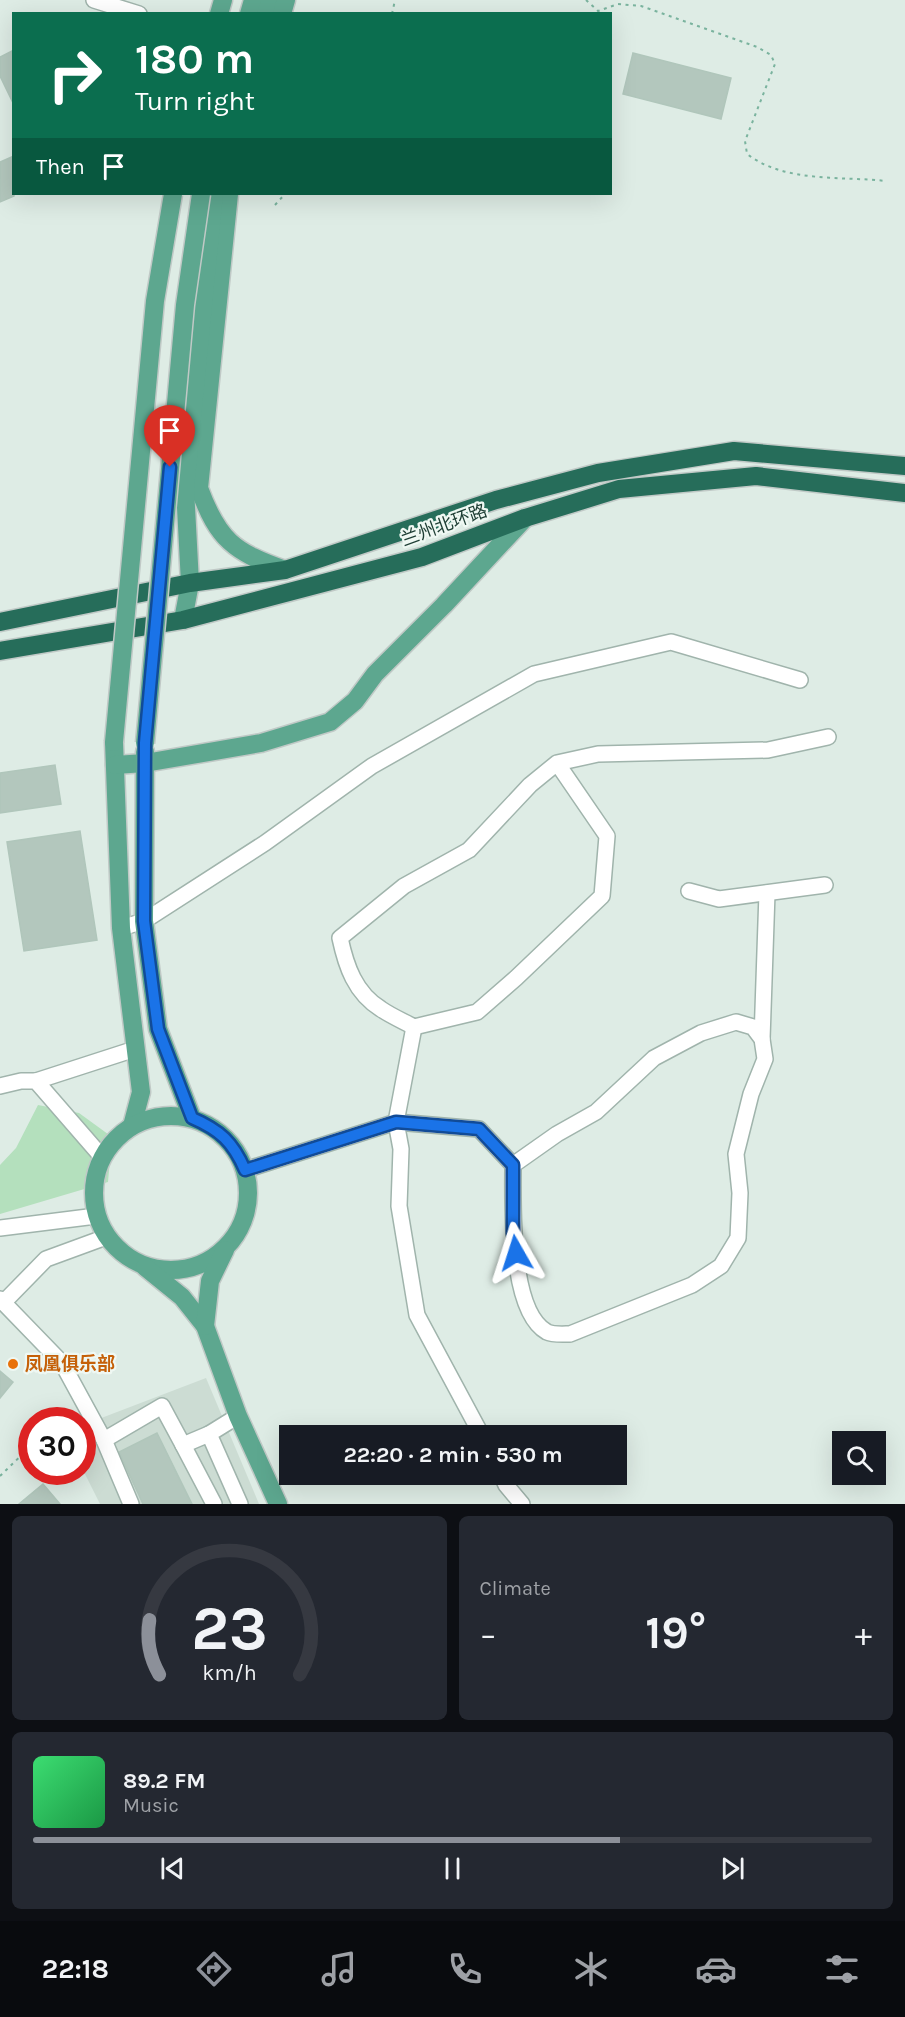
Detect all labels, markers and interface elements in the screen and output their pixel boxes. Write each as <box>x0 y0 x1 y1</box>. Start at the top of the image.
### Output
text: 180 m <box>135 34 254 84</box>
icon: right <box>36 36 114 114</box>
text: Turn right <box>135 85 255 117</box>
icon: arrive <box>97 150 130 183</box>
text: Then <box>36 154 85 180</box>
pin <box>144 405 195 467</box>
icon: arrive <box>153 414 186 447</box>
street label: 兰州北环路 <box>398 499 490 551</box>
position arrow <box>484 1221 548 1285</box>
place label: 凤凰俱乐部 <box>25 1353 115 1375</box>
marker: 凤凰俱乐部 <box>6 1357 20 1371</box>
speed limit sign: 30 <box>18 1407 96 1485</box>
map controls <box>832 1431 886 1485</box>
button: search <box>832 1431 886 1485</box>
text: 22:20 · 2 min · 530 m <box>343 1442 563 1468</box>
text: Climate <box>480 1577 551 1600</box>
text: 23 <box>191 1592 268 1665</box>
text: 19° <box>645 1607 706 1659</box>
text: − <box>480 1615 497 1653</box>
text: + <box>855 1615 872 1653</box>
text: km/h <box>202 1660 256 1685</box>
text: 89.2 FM <box>123 1768 206 1794</box>
text: Music <box>123 1794 179 1817</box>
icon: previous <box>156 1852 189 1885</box>
icon: pause <box>436 1852 469 1885</box>
icon: next <box>716 1852 749 1885</box>
icon: directions <box>193 1948 235 1990</box>
icon: music <box>318 1948 360 1990</box>
icon: phone <box>444 1948 486 1990</box>
icon: climate <box>570 1948 612 1990</box>
icon: car <box>695 1948 737 1990</box>
icon: filters <box>821 1948 863 1990</box>
text: 22:18 <box>42 1953 109 1985</box>

